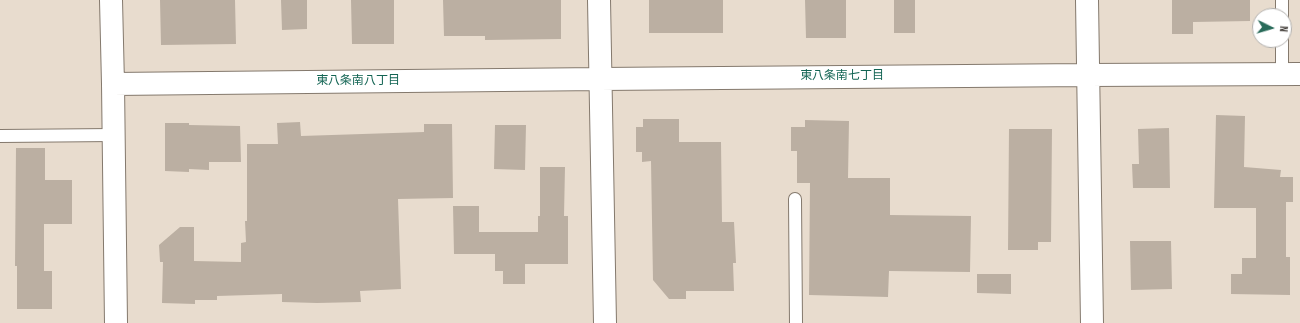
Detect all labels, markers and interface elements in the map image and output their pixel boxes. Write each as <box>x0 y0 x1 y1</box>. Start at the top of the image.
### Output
north arrow <box>1252 8 1292 48</box>
text: N <box>1277 26 1290 32</box>
district label: 東八条南七丁目 <box>800 69 884 83</box>
district label: 東八条南八丁目 <box>316 74 400 88</box>

